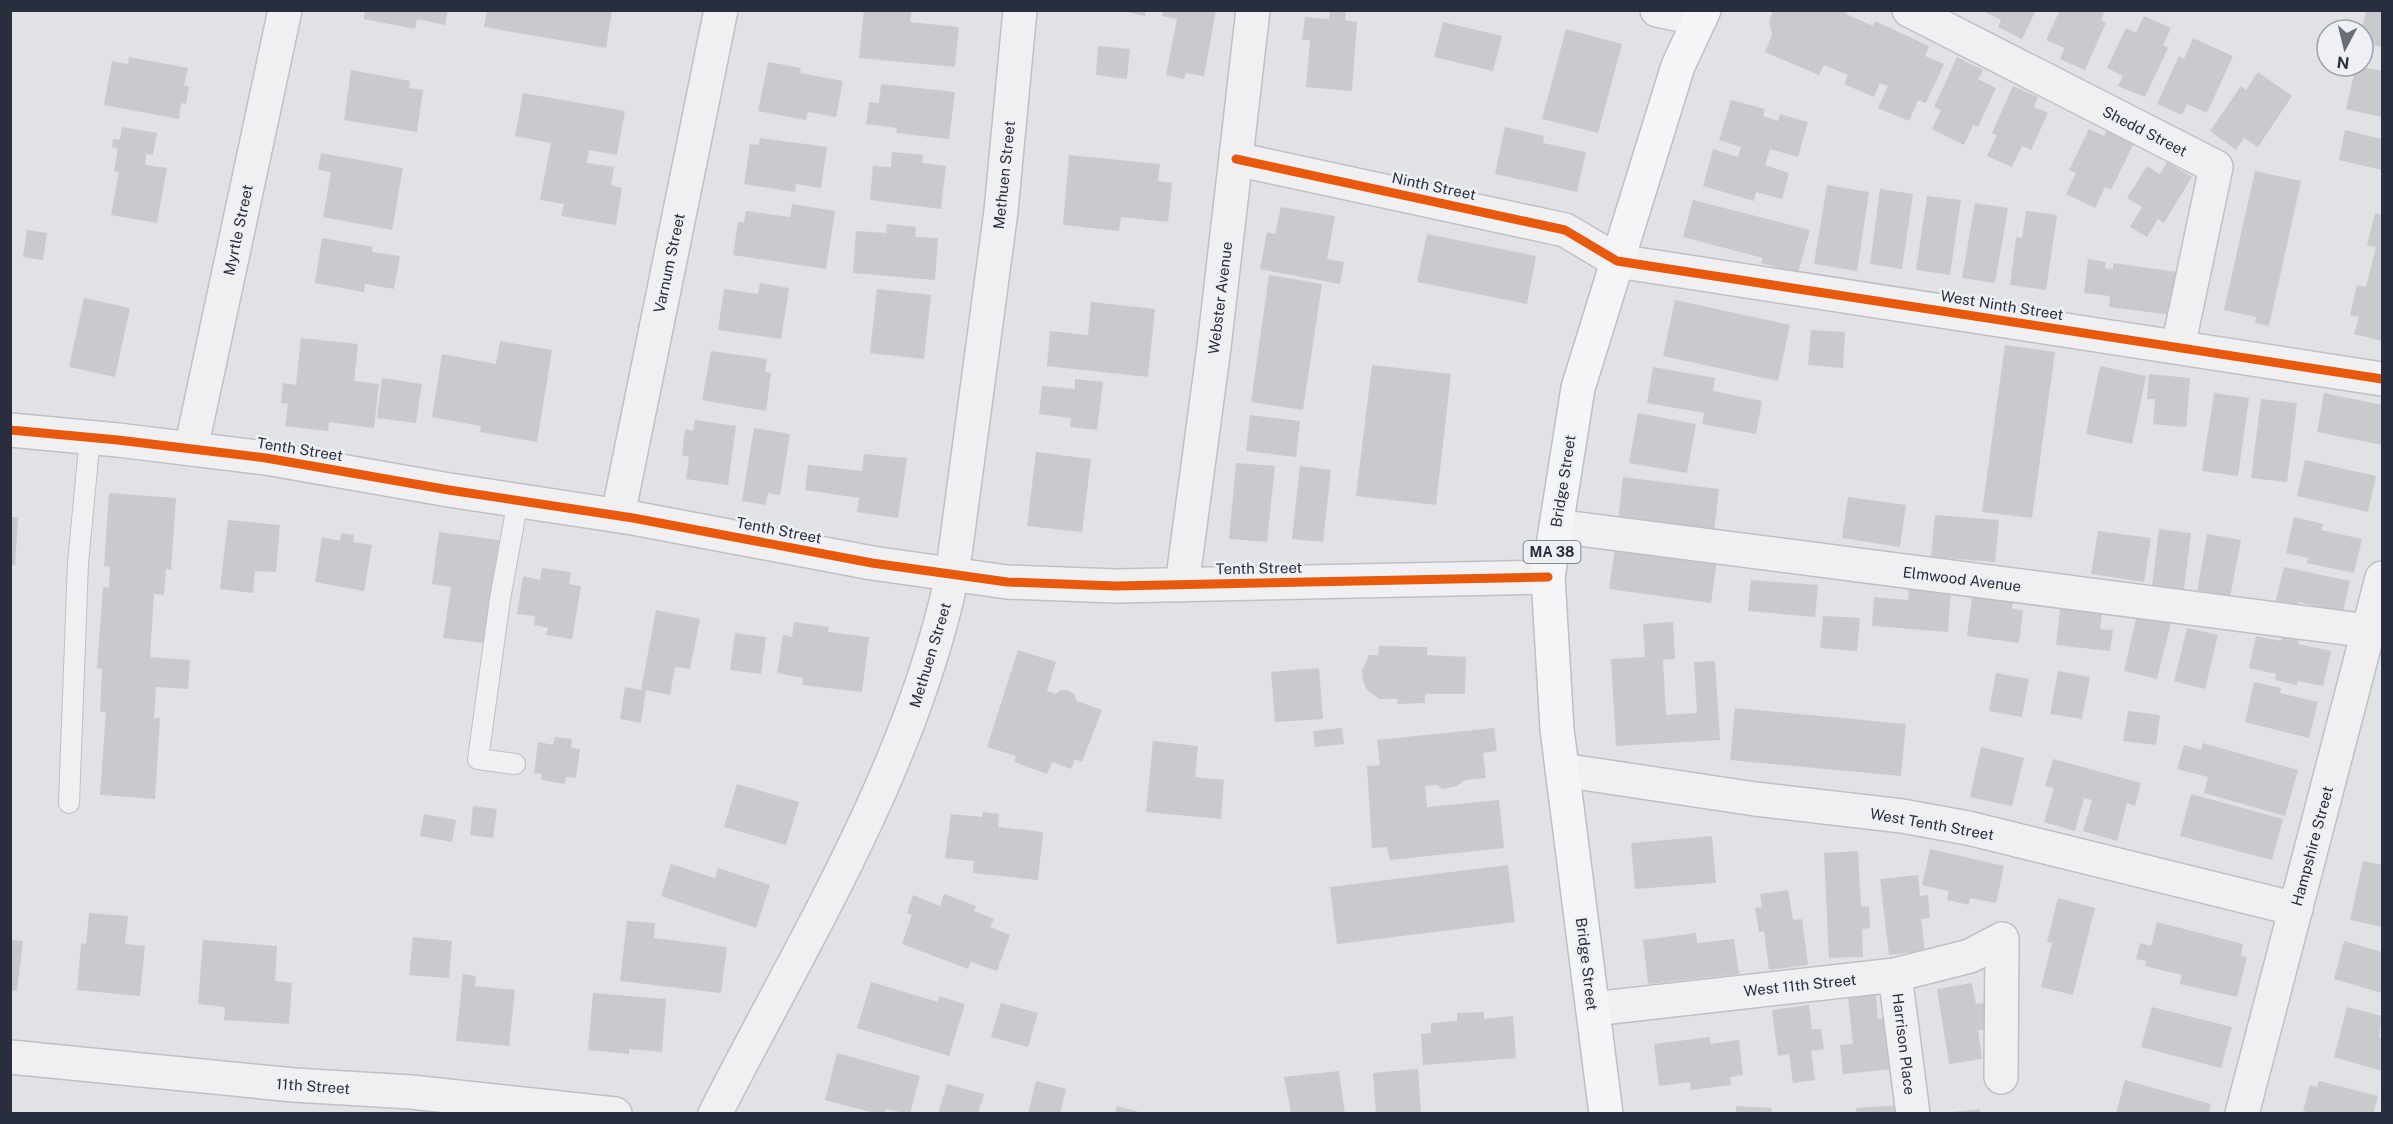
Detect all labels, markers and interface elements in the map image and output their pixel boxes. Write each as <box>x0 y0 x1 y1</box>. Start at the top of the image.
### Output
north arrow <box>2315 18 2375 78</box>
text: N <box>2336 52 2351 73</box>
street label: Shedd Street <box>2100 102 2190 160</box>
street label: Methuen Street <box>990 120 1018 230</box>
street label: Ninth Street <box>1390 169 1478 203</box>
street label: Myrtle Street <box>220 183 256 277</box>
street label: Varnum Street <box>650 211 688 314</box>
street label: Webster Avenue <box>1205 241 1235 355</box>
street label: West Ninth Street <box>1939 287 2065 323</box>
street label: Bridge Street <box>1547 433 1579 529</box>
street label: Tenth Street <box>256 434 344 464</box>
street label: Tenth Street <box>735 513 823 547</box>
road number: MA 38 <box>1524 541 1580 563</box>
street label: Tenth Street <box>1216 559 1303 577</box>
street label: Elmwood Avenue <box>1902 563 2022 595</box>
street label: Methuen Street <box>906 600 954 710</box>
street label: Hampshire Street <box>2288 784 2336 908</box>
street label: West Tenth Street <box>1869 805 1995 843</box>
street label: Bridge Street <box>1573 917 1601 1012</box>
street label: West 11th Street <box>1743 971 1857 999</box>
street label: Harrison Place <box>1889 992 1919 1096</box>
street label: 11th Street <box>275 1075 351 1097</box>

